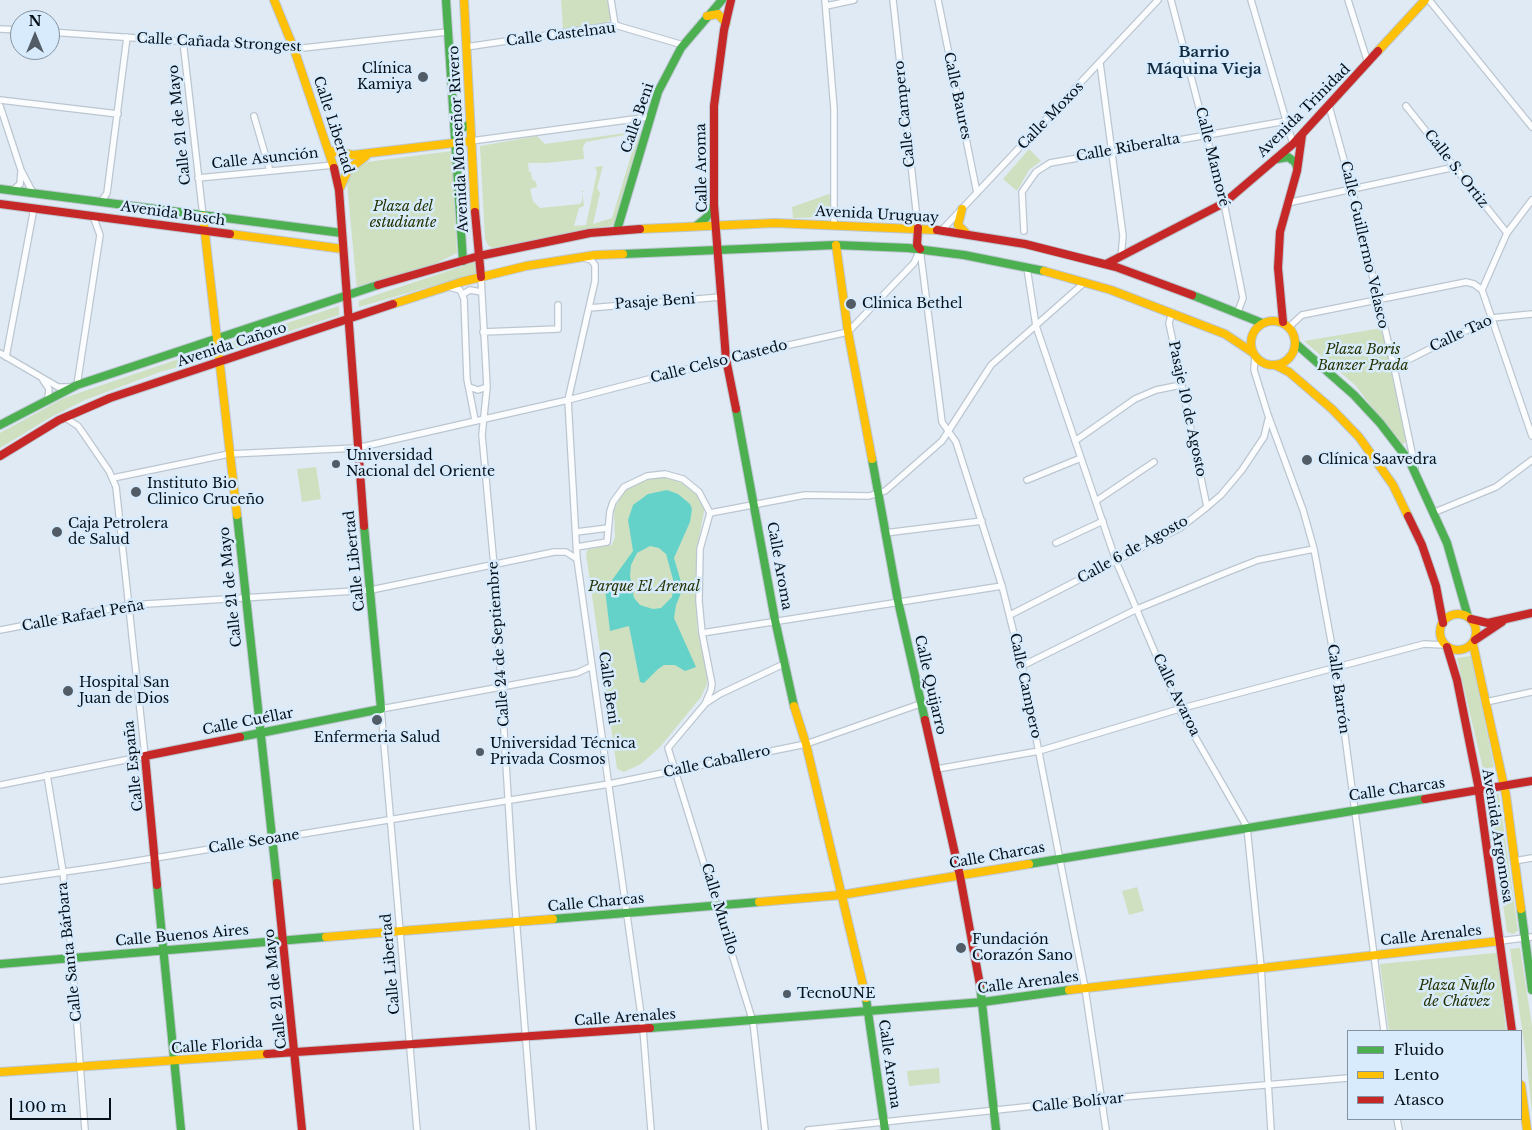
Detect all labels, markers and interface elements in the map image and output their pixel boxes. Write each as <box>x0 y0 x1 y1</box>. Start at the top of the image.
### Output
north arrow <box>10 10 60 60</box>
text: N <box>28 12 42 30</box>
street label: Calle Castelnau <box>505 20 617 50</box>
street label: Calle Cañada Strongest <box>136 30 302 56</box>
district label: Barrio Máquina Vieja <box>1146 44 1262 79</box>
street label: Avenida Monseñor Rivero <box>446 45 472 233</box>
street label: Calle Baures <box>940 51 974 141</box>
street label: Calle Campero <box>891 60 919 168</box>
place label: Clínica Kamiya <box>357 61 412 94</box>
street label: Avenida Trinidad <box>1254 61 1354 161</box>
street label: Calle 21 de Mayo <box>165 64 195 186</box>
marker: Clínica Kamiya <box>416 70 430 84</box>
street label: Calle Libertad <box>309 74 357 176</box>
street label: Calle Moxos <box>1015 79 1087 153</box>
street label: Calle Beni <box>618 81 658 155</box>
street label: Calle Mamoré <box>1192 106 1232 208</box>
street label: Calle Aroma <box>693 123 711 213</box>
street label: Calle S. Ortiz <box>1420 127 1492 211</box>
street label: Calle Riberalta <box>1075 131 1181 165</box>
street label: Calle Asunción <box>211 145 319 173</box>
street label: Calle Guillermo Velasco <box>1337 160 1391 330</box>
street label: Avenida Busch <box>120 198 226 230</box>
park label: Plaza del estudiante <box>370 199 436 232</box>
street label: Avenida Uruguay <box>815 203 939 227</box>
street label: Pasaje Beni <box>614 291 696 313</box>
place label: Clinica Bethel <box>862 296 963 312</box>
marker: Clinica Bethel <box>844 297 858 311</box>
street label: Calle Tao <box>1427 312 1495 356</box>
street label: Avenida Cañoto <box>175 319 289 371</box>
street label: Calle Celso Castedo <box>649 337 789 387</box>
street label: Pasaje 10 de Agosto <box>1164 340 1210 478</box>
park label: Plaza Boris Banzer Prada <box>1318 342 1408 374</box>
place label: Universidad Nacional del Oriente <box>346 448 495 481</box>
place label: Clínica Saavedra <box>1318 452 1437 468</box>
marker: Clínica Saavedra <box>1300 453 1314 467</box>
marker: Universidad Nacional del Oriente <box>330 458 342 470</box>
place label: Instituto Bio Clinico Cruceño <box>147 476 264 508</box>
marker: Instituto Bio Clinico Cruceño <box>129 485 143 499</box>
street label: Calle Libertad <box>341 510 369 612</box>
street label: Calle 6 de Agosto <box>1075 513 1191 587</box>
place label: Caja Petrolera de Salud <box>68 516 168 548</box>
street label: Calle Aroma <box>763 521 795 611</box>
marker: Caja Petrolera de Salud <box>50 525 64 539</box>
street label: Calle 21 de Mayo <box>216 526 246 648</box>
street label: Calle 24 de Septiembre <box>485 561 513 727</box>
park label: Parque El Arenal <box>588 579 700 595</box>
street label: Calle Rafael Peña <box>21 597 145 635</box>
street label: Calle Campero <box>1006 632 1044 740</box>
street label: Calle Quijarro <box>910 633 950 737</box>
street label: Calle Barrón <box>1323 643 1353 735</box>
street label: Calle Beni <box>595 651 621 725</box>
street label: Calle Avaroa <box>1149 651 1203 739</box>
place label: Hospital San Juan de Dios <box>79 675 169 708</box>
marker: Hospital San Juan de Dios <box>61 684 75 698</box>
street label: Calle Cuéllar <box>201 705 295 739</box>
marker: Enfermeria Salud <box>370 713 384 727</box>
street label: Calle España <box>121 720 147 812</box>
place label: Enfermeria Salud <box>314 730 440 746</box>
place label: Universidad Técnica Privada Cosmos <box>490 736 636 769</box>
street label: Calle Caballero <box>662 742 772 782</box>
marker: Universidad Técnica Privada Cosmos <box>474 746 486 758</box>
street label: Avenida Argomosa <box>1478 768 1516 904</box>
street label: Calle Charcas <box>1348 775 1446 805</box>
street label: Calle Seoane <box>207 827 301 857</box>
street label: Calle Charcas <box>948 839 1046 873</box>
street label: Calle Murillo <box>697 862 741 956</box>
street label: Calle Santa Bárbara <box>54 881 86 1023</box>
street label: Calle Charcas <box>547 890 645 916</box>
street label: Calle Libertad <box>378 913 404 1015</box>
street label: Calle Buenos Aires <box>115 922 249 950</box>
street label: Calle Arenales <box>1379 922 1483 950</box>
street label: Calle 21 de Mayo <box>261 928 291 1050</box>
place label: Fundación Corazón Sano <box>972 932 1073 964</box>
marker: Fundación Corazón Sano <box>954 941 968 955</box>
street label: Calle Arenales <box>976 968 1080 998</box>
park label: Plaza Ñuflo de Chávez <box>1419 978 1495 1010</box>
place label: TecnoUNE <box>797 986 875 1002</box>
marker: TecnoUNE <box>781 988 793 1000</box>
street label: Calle Arenales <box>574 1006 676 1030</box>
street label: Calle Aroma <box>874 1019 904 1109</box>
legend <box>1347 1030 1522 1120</box>
street label: Calle Florida <box>171 1034 263 1058</box>
text: Fluido <box>1394 1040 1444 1059</box>
text: Lento <box>1394 1065 1439 1084</box>
scale bar <box>12 1088 114 1120</box>
street label: Calle Bolívar <box>1031 1090 1125 1116</box>
text: Atasco <box>1394 1090 1444 1109</box>
text: 100 m <box>18 1097 67 1116</box>

